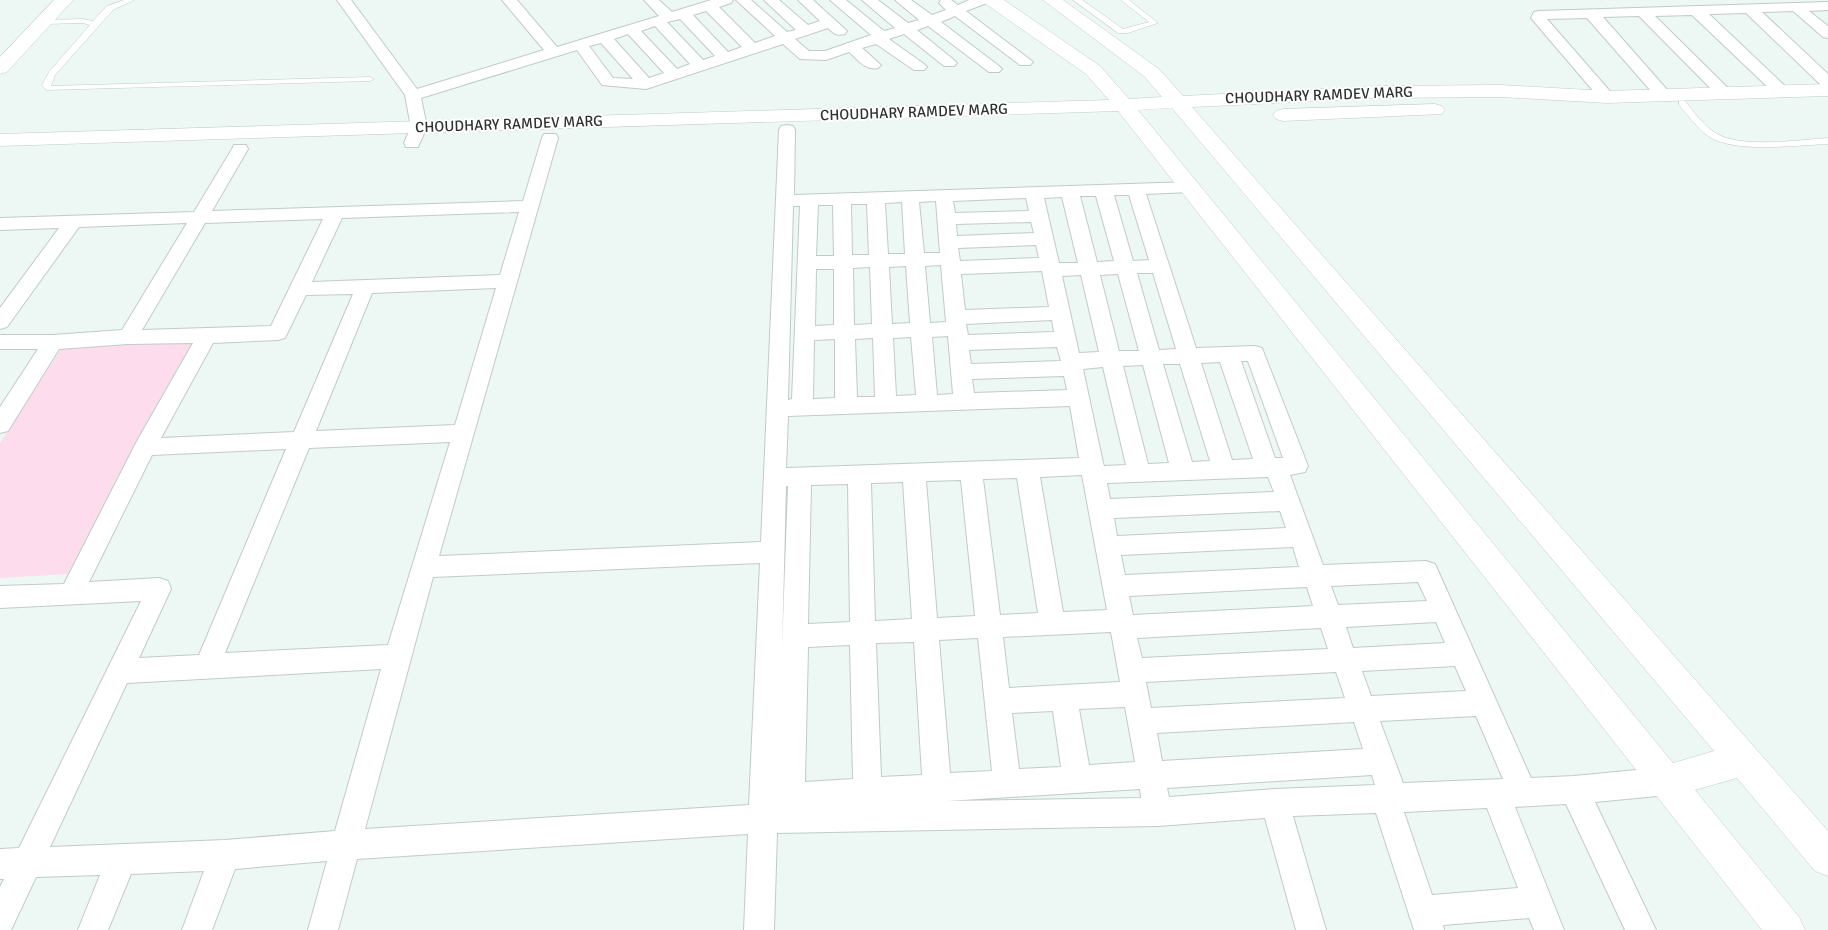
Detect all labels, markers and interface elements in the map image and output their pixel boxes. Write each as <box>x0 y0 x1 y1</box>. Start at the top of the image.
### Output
street label: CHOUDHARY RAMDEV MARG <box>1225 83 1413 107</box>
street label: CHOUDHARY RAMDEV MARG <box>820 100 1008 124</box>
street label: CHOUDHARY RAMDEV MARG <box>415 112 603 136</box>

